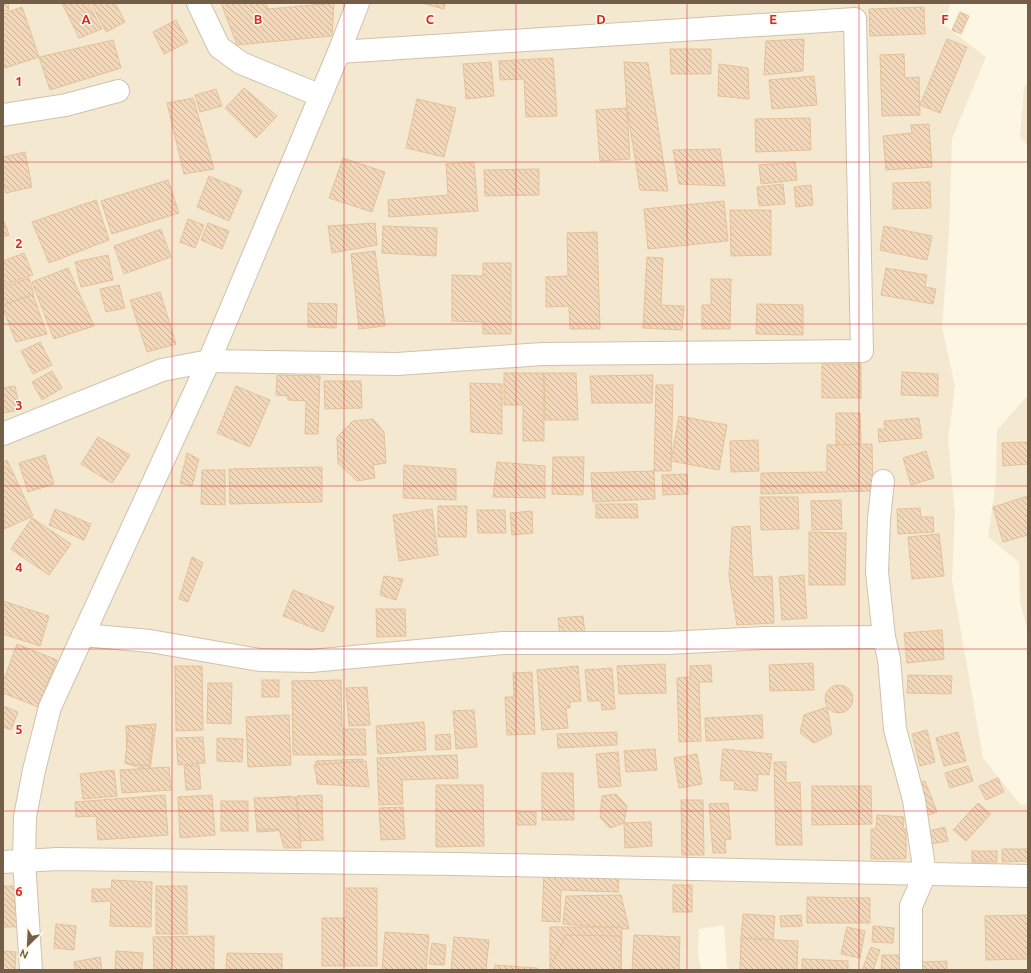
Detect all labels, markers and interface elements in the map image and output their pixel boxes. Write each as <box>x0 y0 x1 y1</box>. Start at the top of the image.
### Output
text: A <box>81 12 91 26</box>
text: B <box>254 12 263 26</box>
text: C <box>426 12 435 26</box>
text: D <box>596 12 606 26</box>
text: E <box>769 12 777 26</box>
text: F <box>941 12 949 26</box>
text: 1 <box>15 74 23 88</box>
text: 2 <box>15 236 23 250</box>
text: 3 <box>15 398 23 412</box>
text: 4 <box>15 560 23 574</box>
text: 5 <box>15 722 23 736</box>
text: 6 <box>15 884 23 898</box>
north arrow <box>8 925 48 965</box>
text: N <box>18 947 30 961</box>

